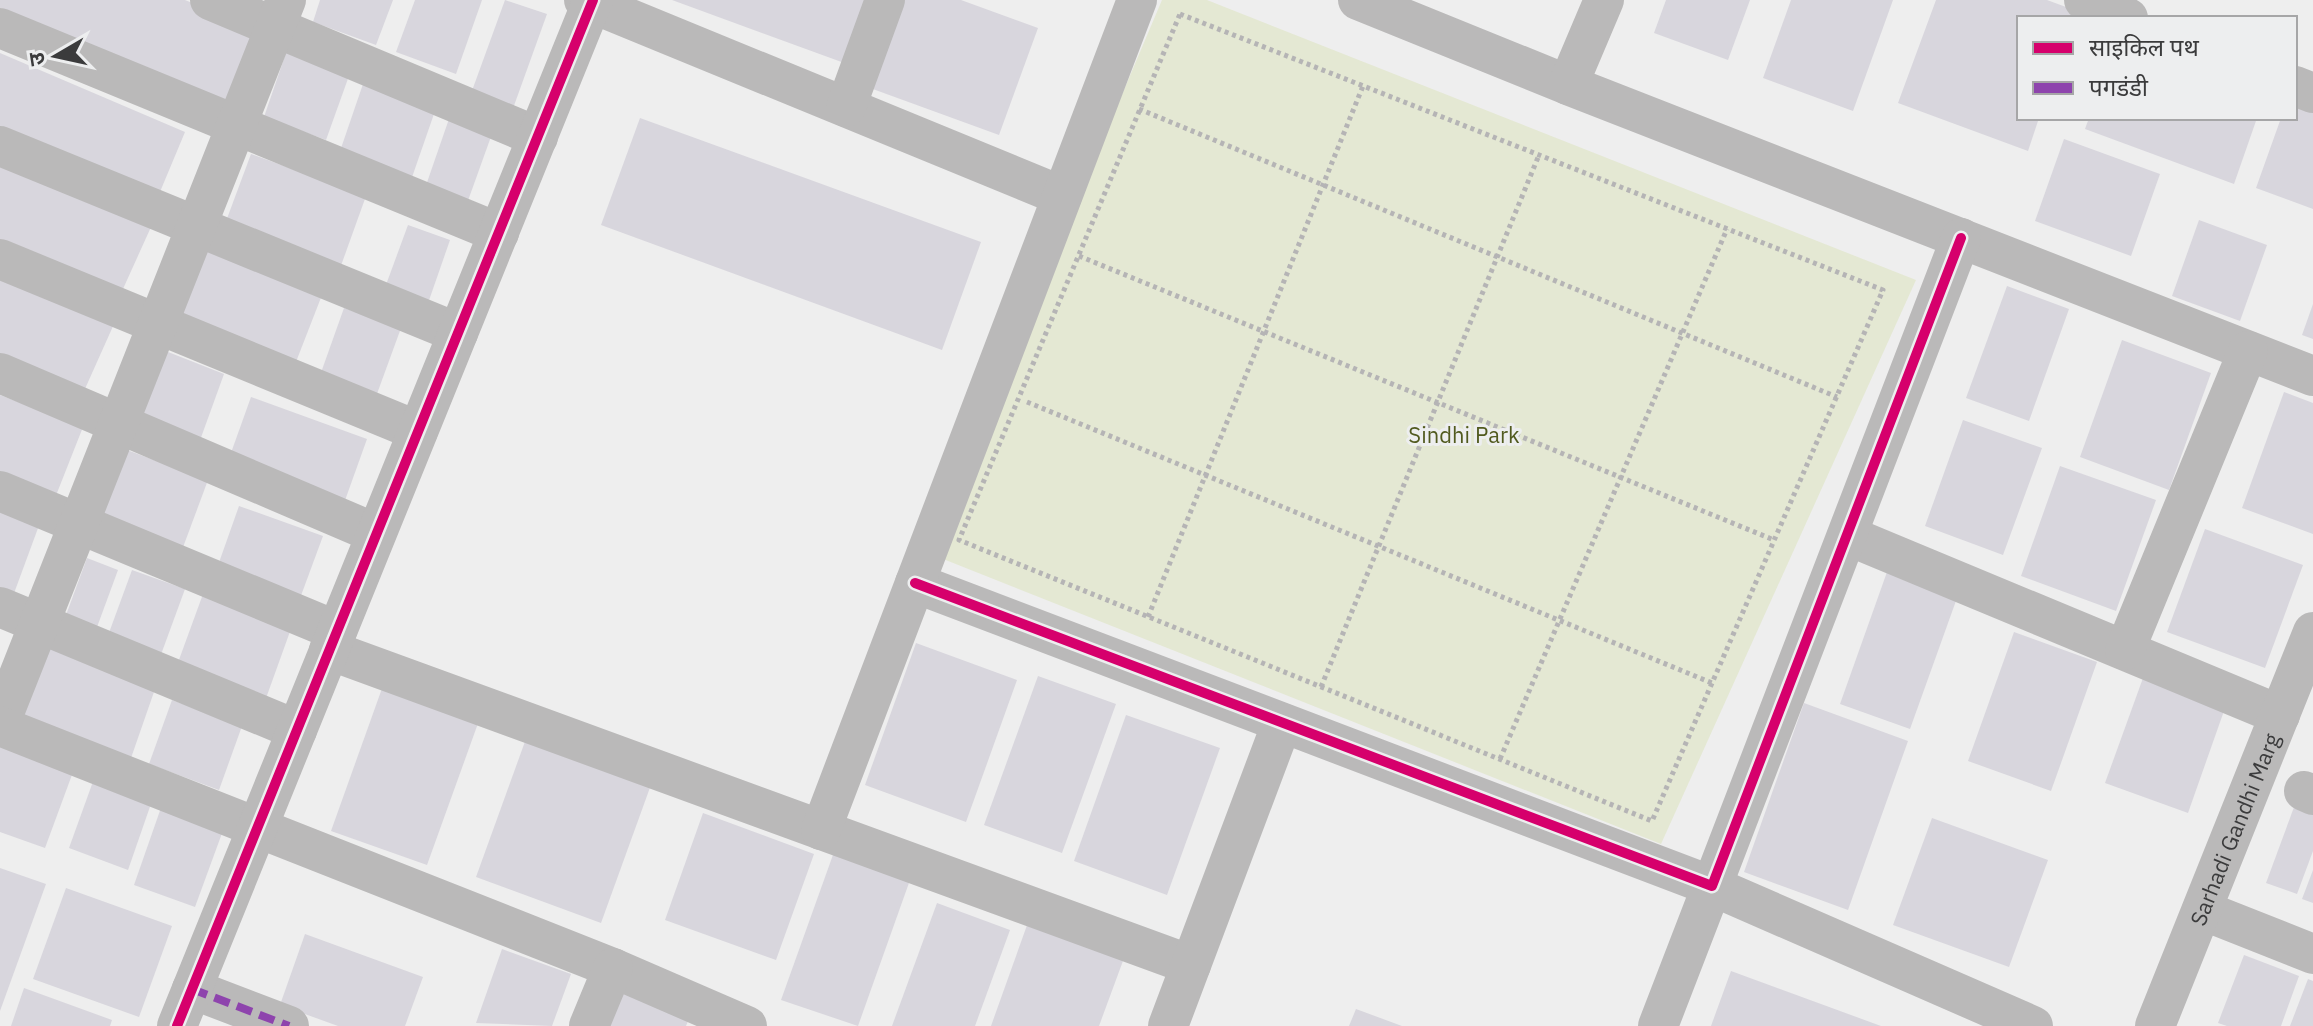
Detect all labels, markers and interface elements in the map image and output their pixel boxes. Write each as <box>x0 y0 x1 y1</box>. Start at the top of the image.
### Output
north arrow <box>16 16 96 96</box>
legend <box>2017 16 2297 120</box>
text: साइकिल पथ <box>2089 31 2199 63</box>
text: उ <box>20 49 51 68</box>
text: पगडंडी <box>2089 71 2149 103</box>
park label: Sindhi Park <box>1408 420 1520 449</box>
street label: Sarhadi Gandhi Marg <box>2182 728 2286 930</box>

